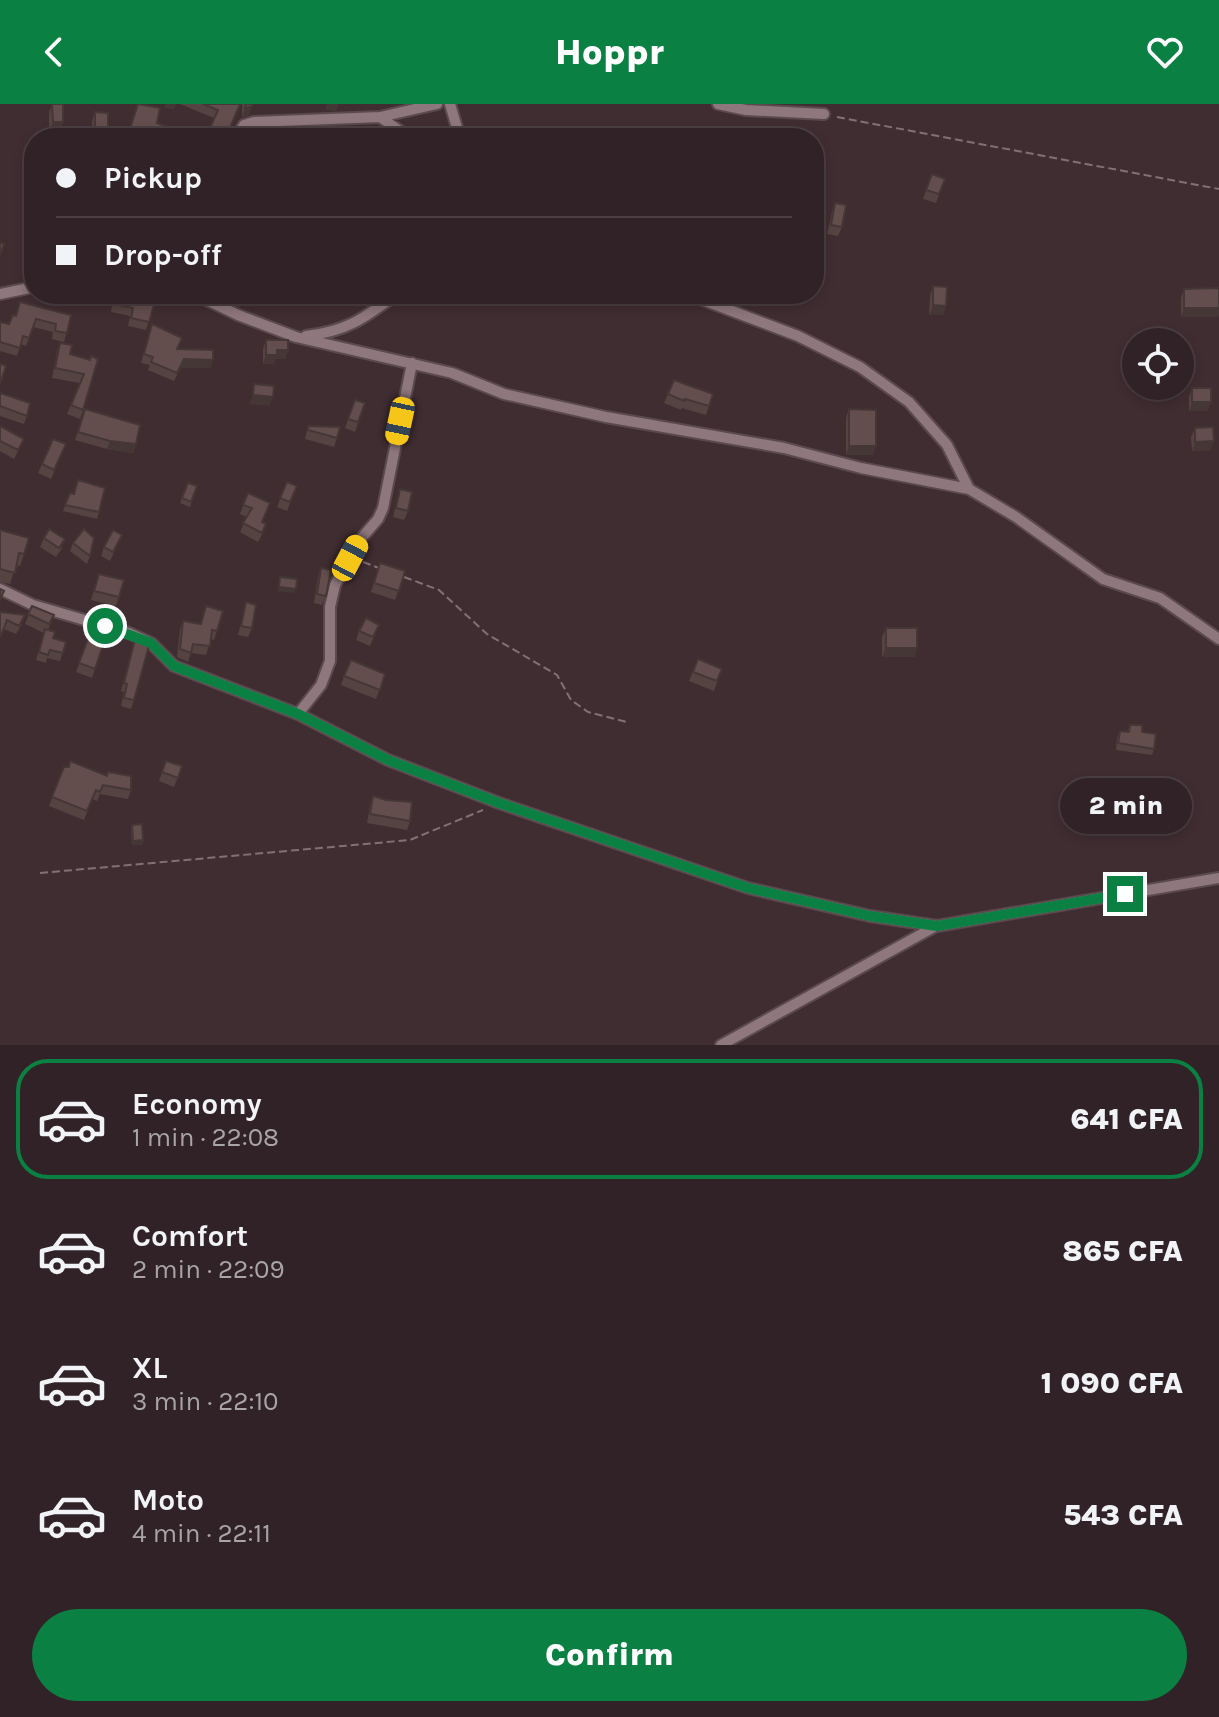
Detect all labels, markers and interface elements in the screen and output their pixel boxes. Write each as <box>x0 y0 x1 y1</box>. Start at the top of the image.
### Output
icon: back <box>32 30 76 74</box>
icon: heart <box>1143 30 1187 74</box>
text: Hoppr <box>555 31 664 73</box>
text: Pickup <box>104 160 202 196</box>
text: Drop-off <box>104 237 222 273</box>
map controls <box>1122 328 1194 400</box>
button: locate <box>1122 328 1194 400</box>
car <box>383 395 417 447</box>
car <box>328 531 372 585</box>
route start <box>87 608 123 644</box>
callout: 2 min <box>1059 778 1191 834</box>
text: 2 min <box>1089 790 1163 821</box>
route end <box>1107 876 1143 912</box>
icon: car <box>36 1083 108 1155</box>
text: Economy <box>132 1086 262 1122</box>
text: 641 CFA <box>1070 1101 1183 1137</box>
text: 1 min · 22:08 <box>132 1122 279 1153</box>
icon: car <box>36 1215 108 1287</box>
text: Comfort <box>132 1218 248 1254</box>
text: 865 CFA <box>1062 1233 1183 1269</box>
text: 2 min · 22:09 <box>132 1254 285 1285</box>
icon: car <box>36 1347 108 1419</box>
text: XL <box>132 1350 167 1386</box>
text: 1 090 CFA <box>1041 1365 1183 1401</box>
text: 3 min · 22:10 <box>132 1386 278 1417</box>
icon: car <box>36 1479 108 1551</box>
text: Moto <box>132 1482 204 1518</box>
text: 543 CFA <box>1063 1497 1183 1533</box>
text: 4 min · 22:11 <box>132 1518 271 1549</box>
button: Confirm <box>32 1609 1187 1701</box>

